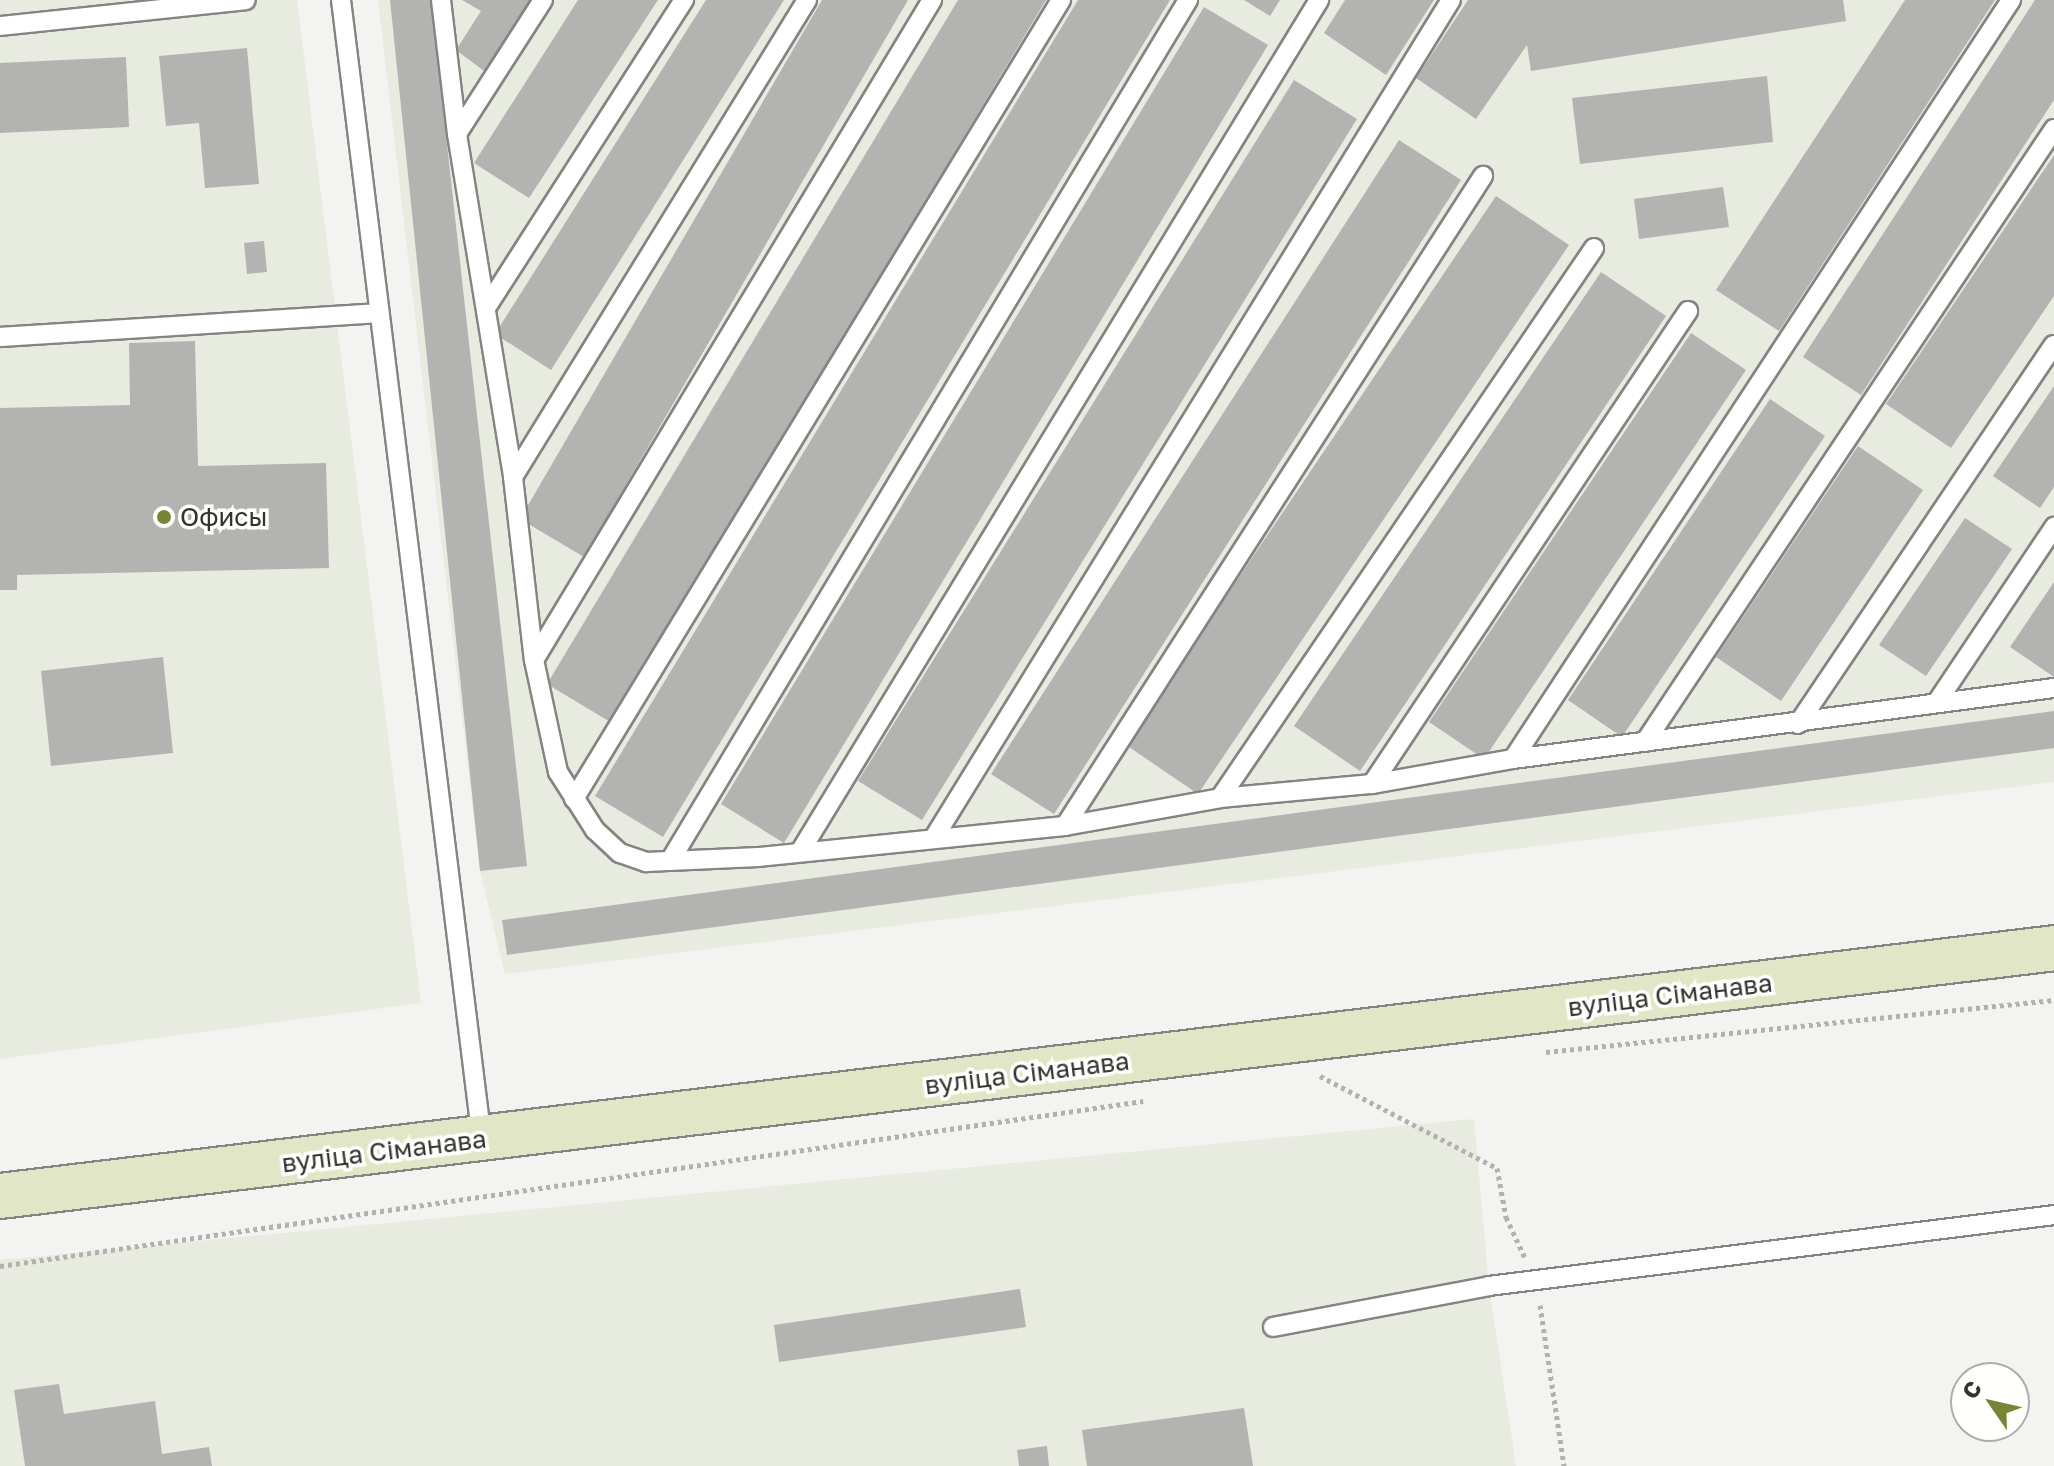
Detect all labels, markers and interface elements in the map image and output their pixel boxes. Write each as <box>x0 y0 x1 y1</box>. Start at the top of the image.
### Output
place label: Офисы <box>180 501 267 533</box>
marker: Офисы <box>155 508 173 526</box>
street label: вуліца Сіманава <box>1566 967 1774 1023</box>
street label: вуліца Сіманава <box>923 1045 1131 1101</box>
street label: вуліца Сіманава <box>280 1123 488 1179</box>
north arrow <box>1950 1362 2030 1442</box>
text: С <box>1956 1375 1987 1403</box>

